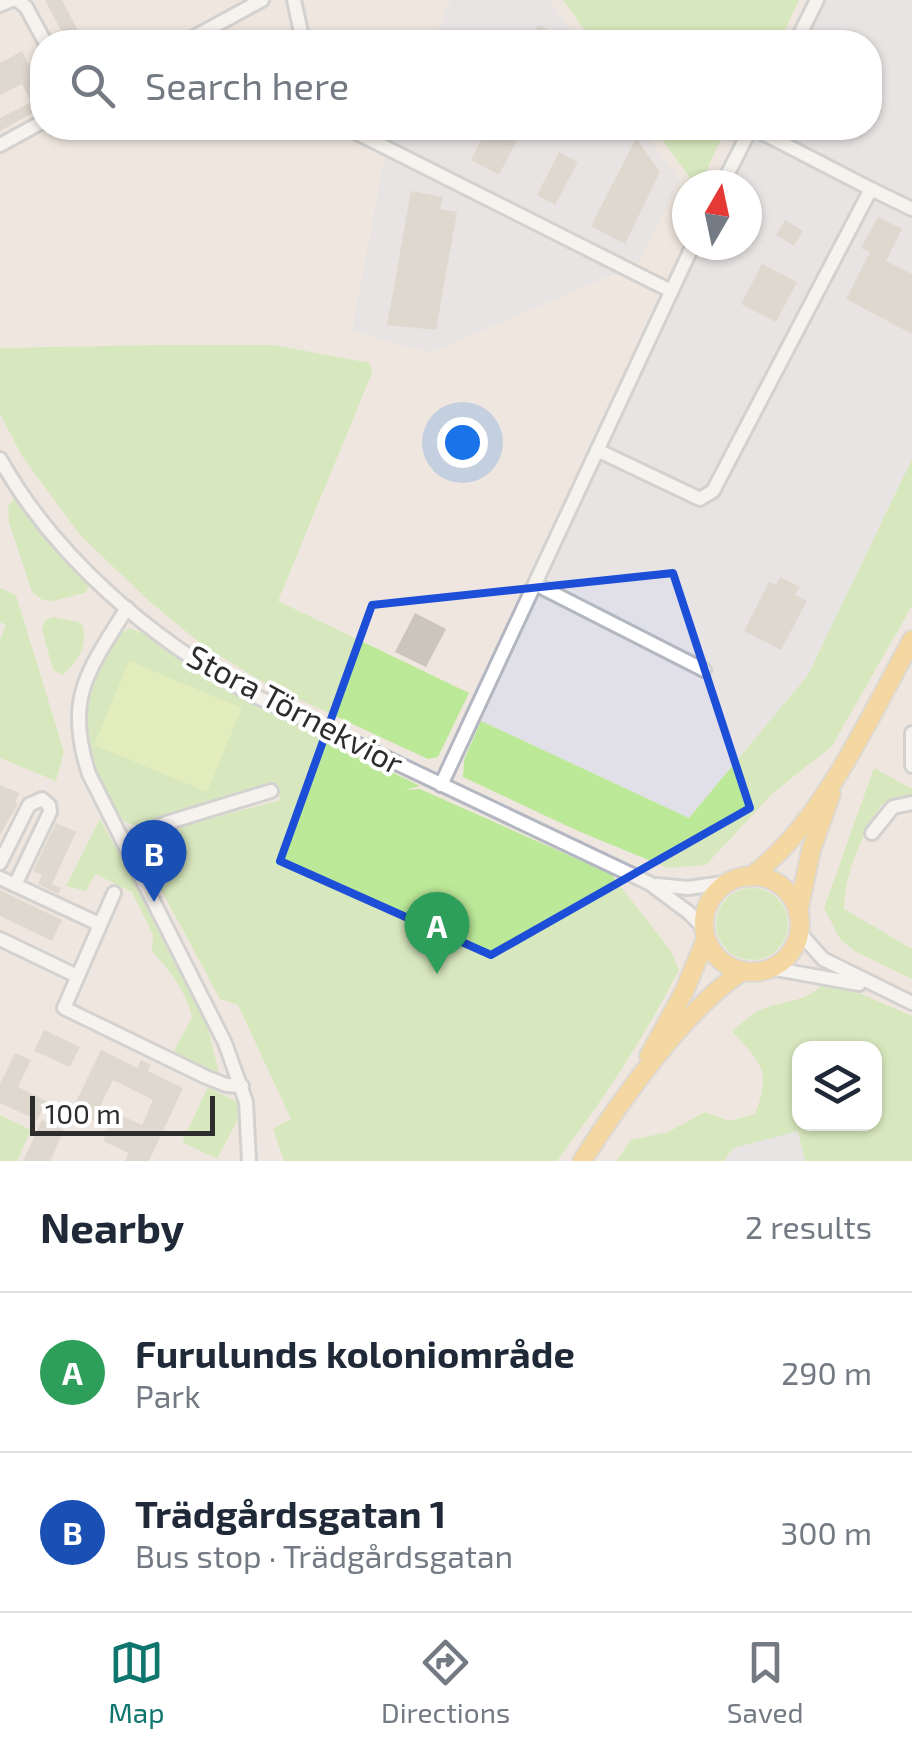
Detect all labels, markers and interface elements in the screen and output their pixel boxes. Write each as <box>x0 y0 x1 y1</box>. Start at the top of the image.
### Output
search box <box>30 30 882 140</box>
icon: search <box>65 58 120 113</box>
text: Search here <box>145 62 349 108</box>
north arrow <box>672 170 762 260</box>
your location <box>437 417 488 468</box>
street label: Stora Törnekvior <box>182 635 410 781</box>
pin: B <box>122 820 186 902</box>
pin: A <box>404 892 470 974</box>
map controls <box>792 1041 882 1131</box>
button: layers <box>792 1041 882 1131</box>
scale bar <box>30 1091 215 1136</box>
text: 100 m <box>45 1096 121 1130</box>
text: Nearby <box>40 1201 184 1251</box>
text: 2 results <box>745 1207 872 1245</box>
text: Furulunds koloniområde <box>135 1330 575 1376</box>
text: A <box>62 1353 83 1391</box>
text: 290 m <box>781 1353 872 1391</box>
text: Park <box>135 1376 200 1414</box>
text: Trädgårdsgatan 1 <box>135 1490 446 1536</box>
text: B <box>62 1513 83 1551</box>
text: 300 m <box>780 1513 872 1551</box>
text: Bus stop · Trädgårdsgatan <box>135 1536 513 1574</box>
tab: Map <box>108 1635 164 1729</box>
tab: Directions <box>381 1635 510 1729</box>
tab: Saved <box>727 1635 804 1729</box>

